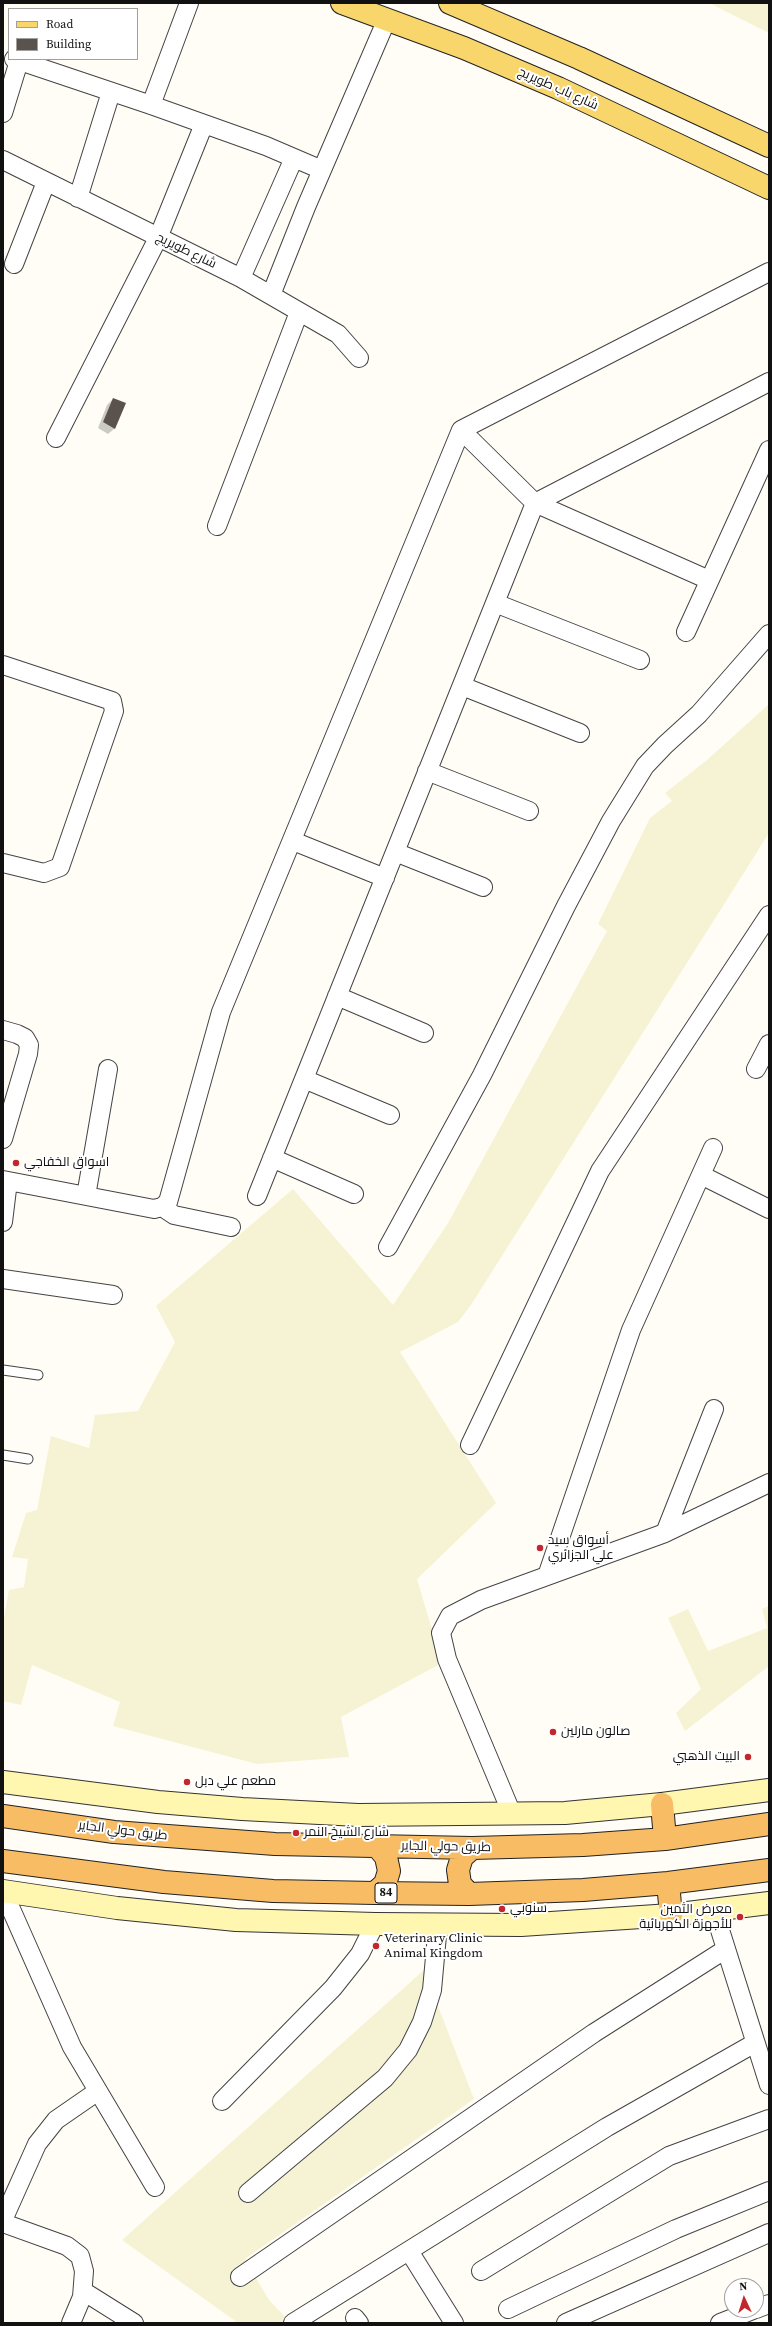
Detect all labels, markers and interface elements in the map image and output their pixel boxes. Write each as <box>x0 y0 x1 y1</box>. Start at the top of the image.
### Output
legend <box>8 8 138 60</box>
text: Road <box>46 16 73 32</box>
text: Building <box>46 36 91 52</box>
street label: شارع باب طويريج <box>516 64 600 114</box>
street label: شارع طويريج <box>153 230 219 272</box>
place label: اسواق الخفاجي <box>24 1155 109 1171</box>
marker: اسواق الخفاجي <box>11 1158 21 1168</box>
place label: أسواق سيد علي الجزائري <box>548 1533 614 1564</box>
marker: أسواق سيد علي الجزائري <box>535 1543 545 1553</box>
place label: صالون مارلين <box>561 1724 630 1740</box>
marker: صالون مارلين <box>548 1727 558 1737</box>
place label: البيت الذهبي <box>673 1749 740 1765</box>
marker: البيت الذهبي <box>743 1752 753 1762</box>
place label: مطعم علي دبل <box>195 1774 276 1790</box>
marker: مطعم علي دبل <box>182 1777 192 1787</box>
street label: طريق حولي الجاير <box>77 1818 169 1844</box>
place label: شارع الشيخ النمر <box>304 1825 389 1841</box>
marker: شارع الشيخ النمر <box>291 1828 301 1838</box>
street label: طريق حولي الجاير <box>401 1838 491 1856</box>
road number: 84 <box>375 1883 397 1903</box>
place label: سنوبي <box>510 1901 547 1917</box>
place label: معرض الثمين للأجهزة الكهربائية <box>639 1902 732 1933</box>
marker: سنوبي <box>497 1904 507 1914</box>
marker: معرض الثمين للأجهزة الكهربائية <box>735 1912 745 1922</box>
place label: Veterinary Clinic Animal Kingdom <box>384 1931 483 1962</box>
marker: Veterinary Clinic Animal Kingdom <box>371 1941 381 1951</box>
north arrow <box>724 2278 764 2318</box>
text: N <box>739 2279 748 2294</box>

